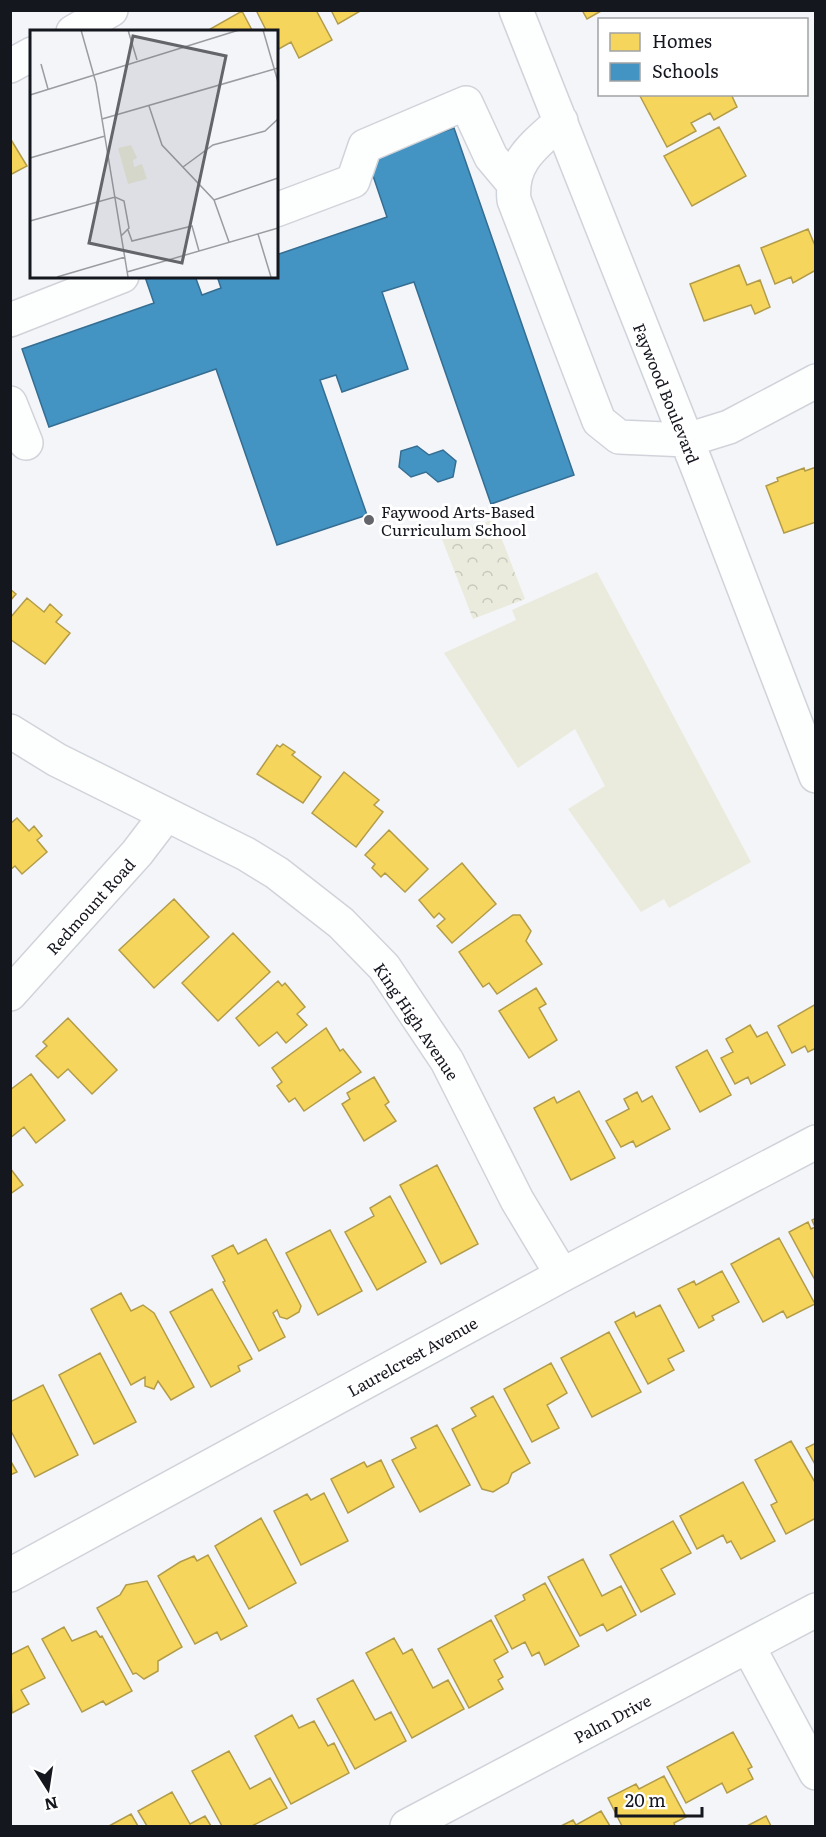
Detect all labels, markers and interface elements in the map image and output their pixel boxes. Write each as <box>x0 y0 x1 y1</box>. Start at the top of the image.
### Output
legend <box>598 18 808 96</box>
text: Homes <box>652 27 712 54</box>
inset map <box>30 30 278 278</box>
text: Schools <box>652 57 718 84</box>
street label: Faywood Boulevard <box>628 319 706 467</box>
place label: Faywood Arts-Based Curriculum School <box>381 499 535 541</box>
marker: Faywood Arts-Based Curriculum School <box>362 513 376 527</box>
street label: Redmount Road <box>40 852 140 960</box>
street label: King High Avenue <box>369 957 465 1085</box>
street label: Laurelcrest Avenue <box>343 1310 481 1402</box>
street label: Palm Drive <box>569 1688 655 1748</box>
north arrow <box>18 1759 78 1819</box>
scale bar <box>616 1780 702 1818</box>
text: 20 m <box>625 1786 666 1813</box>
text: N <box>42 1792 60 1818</box>

